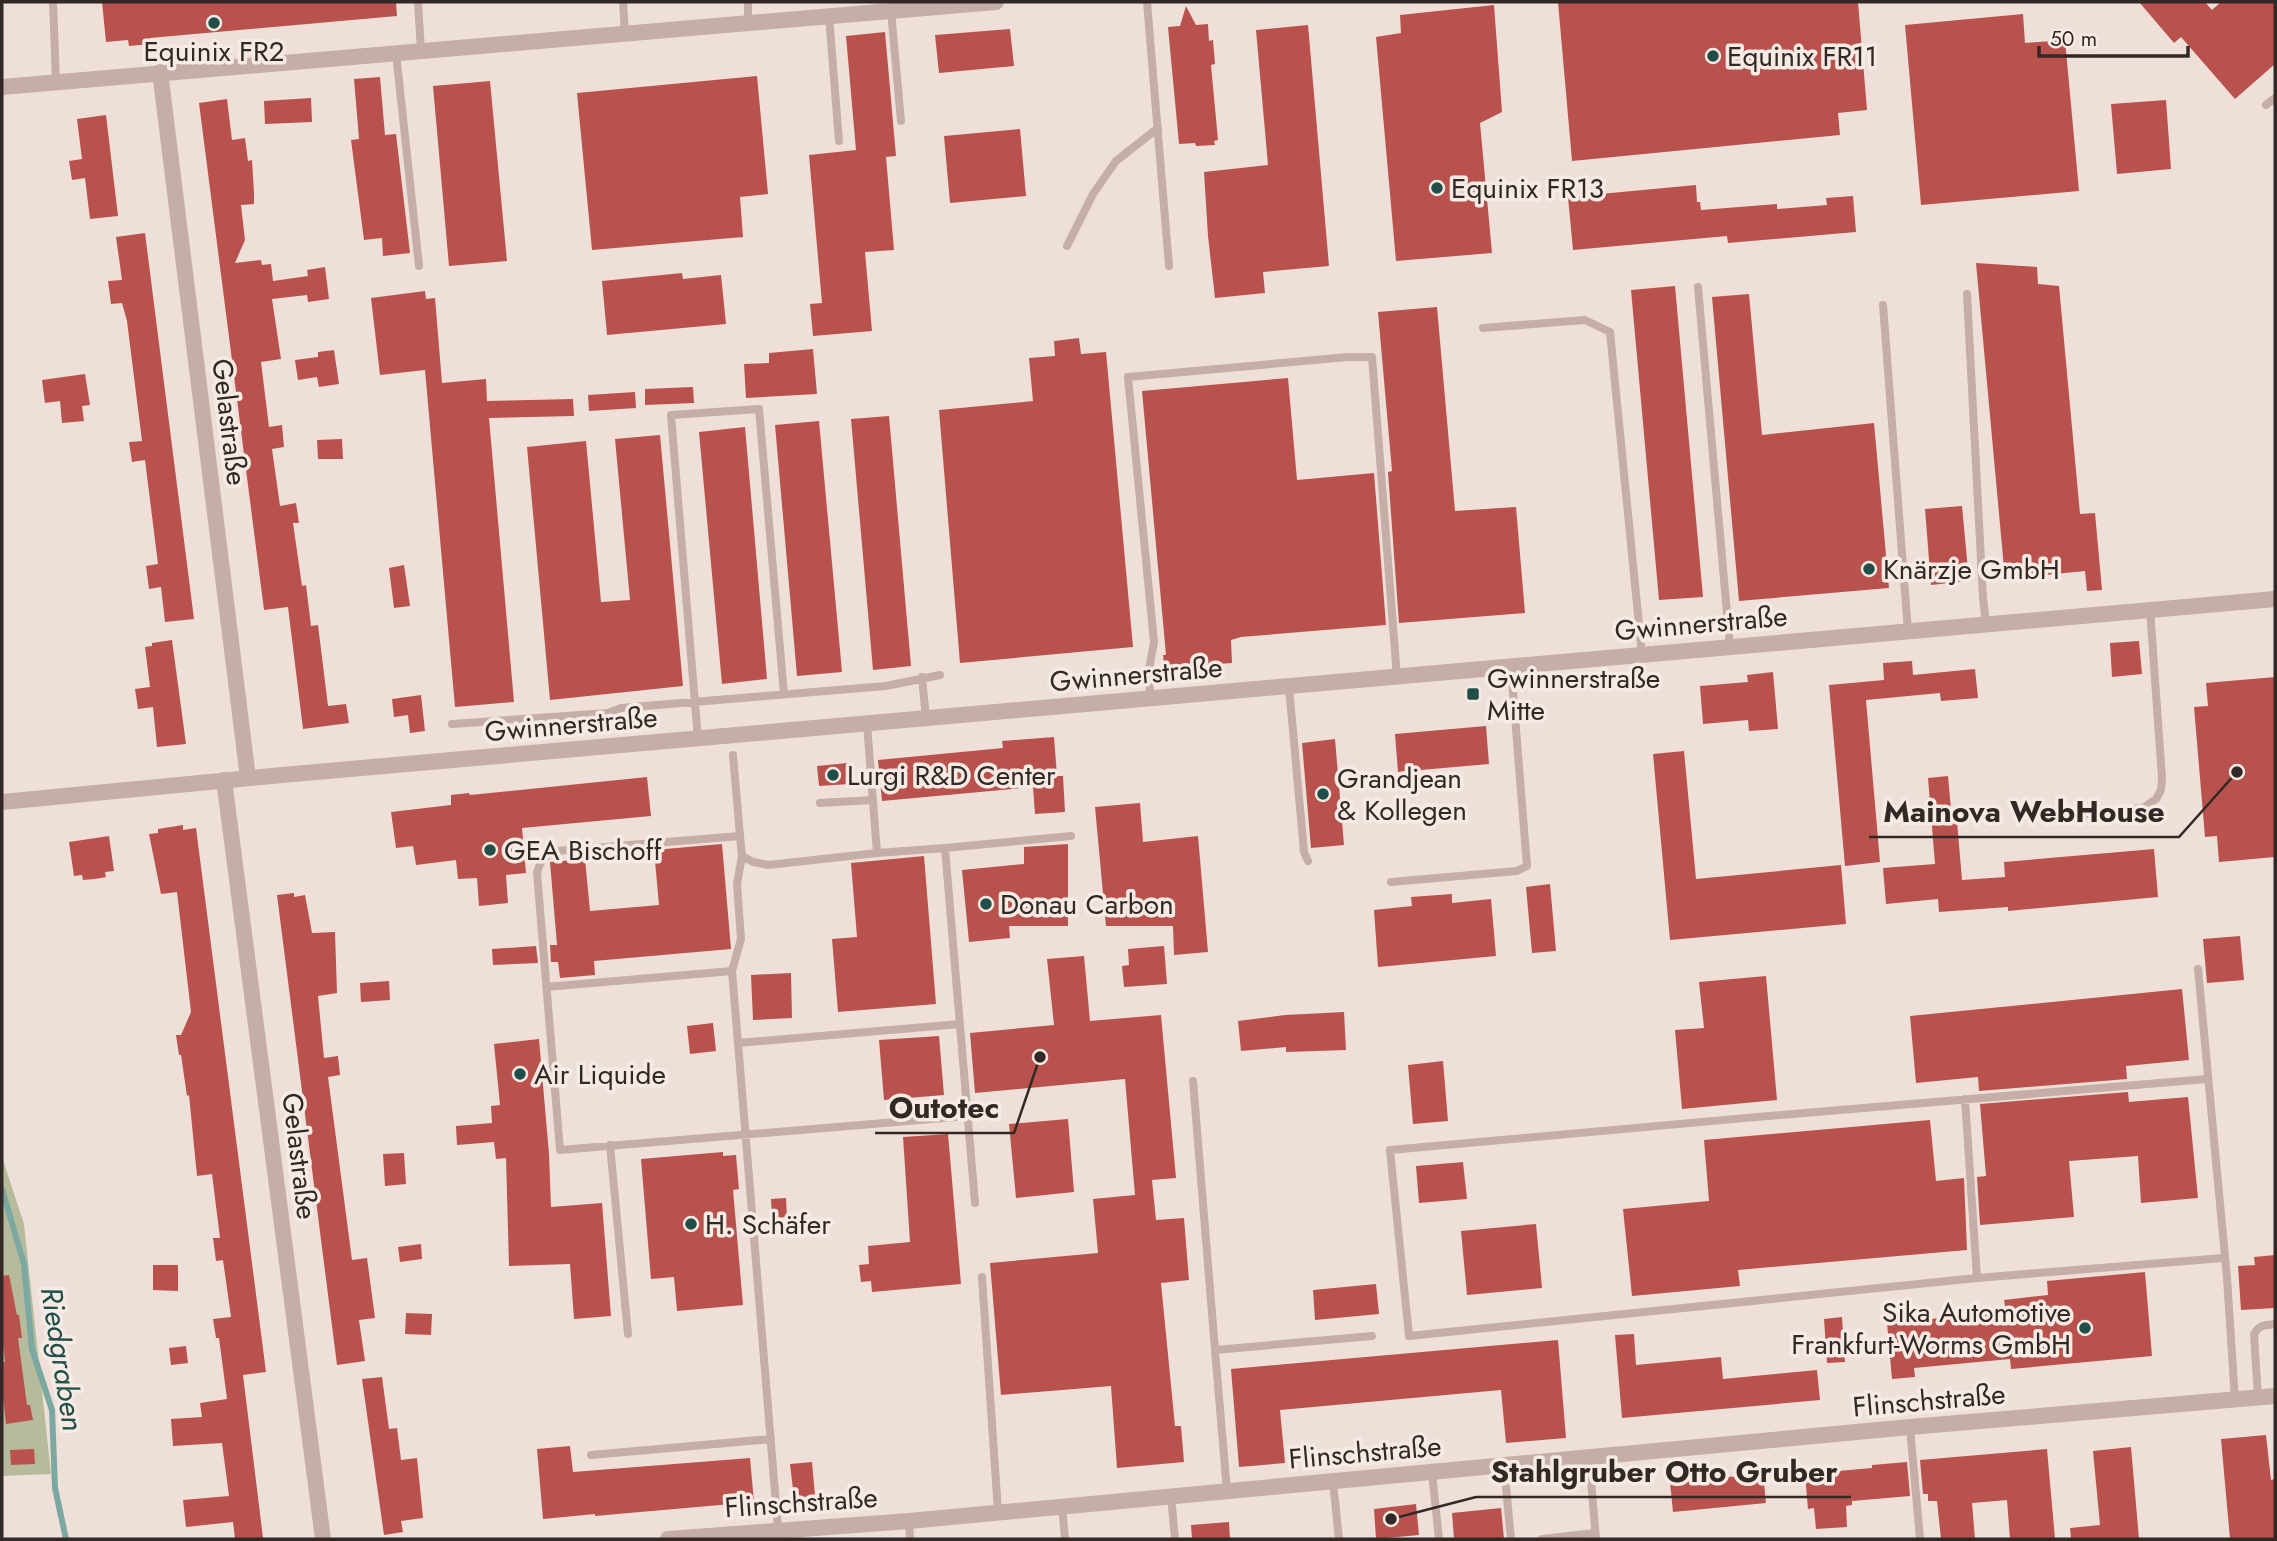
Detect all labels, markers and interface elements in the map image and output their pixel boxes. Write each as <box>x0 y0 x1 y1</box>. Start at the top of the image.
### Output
scale bar <box>2039 14 2188 58</box>
marker: Equinix FR2 <box>206 15 222 31</box>
text: 50 m <box>2050 24 2097 54</box>
place label: Equinix FR2 <box>143 31 285 72</box>
place label: Equinix FR11 <box>1727 36 1877 77</box>
marker: Equinix FR11 <box>1705 48 1721 64</box>
place label: Equinix FR13 <box>1451 168 1604 209</box>
marker: Equinix FR13 <box>1429 180 1445 196</box>
street label: Gelastraße <box>201 356 258 488</box>
place label: Knärzje GmbH <box>1883 549 2060 590</box>
marker: Knärzje GmbH <box>1861 561 1877 577</box>
street label: Gwinnerstraße <box>1613 596 1789 651</box>
street label: Gwinnerstraße <box>1048 647 1224 702</box>
place label: Gwinnerstraße Mitte <box>1487 658 1660 731</box>
marker: Gwinnerstraße Mitte <box>1465 686 1481 702</box>
street label: Gwinnerstraße <box>483 697 659 752</box>
place label: Lurgi R&D Center <box>847 755 1056 796</box>
place label: Grandjean & Kollegen <box>1337 758 1467 831</box>
marker: Lurgi R&D Center <box>825 767 841 783</box>
marker: Grandjean & Kollegen <box>1315 786 1331 802</box>
callout: Mainova WebHouse <box>1869 786 2179 837</box>
text: Mainova WebHouse <box>1883 790 2165 833</box>
place label: GEA Bischoff <box>504 830 663 871</box>
marker: GEA Bischoff <box>482 842 498 858</box>
place label: Donau Carbon <box>1000 884 1174 925</box>
marker: Donau Carbon <box>978 896 994 912</box>
place label: Air Liquide <box>534 1054 666 1095</box>
marker: Air Liquide <box>512 1066 528 1082</box>
callout: Outotec <box>875 1082 1014 1133</box>
text: Outotec <box>889 1086 999 1129</box>
street label: Gelastraße <box>271 1090 328 1222</box>
place label: H. Schäfer <box>705 1204 831 1245</box>
marker: H. Schäfer <box>683 1216 699 1232</box>
water label: Riedgraben <box>30 1284 95 1434</box>
place label: Sika Automotive Frankfurt-Worms GmbH <box>1791 1292 2071 1365</box>
marker: Sika Automotive Frankfurt-Worms GmbH <box>2077 1320 2093 1336</box>
street label: Flinschstraße <box>1851 1373 2007 1428</box>
street label: Flinschstraße <box>1287 1425 1443 1480</box>
callout: Stahlgruber Otto Gruber <box>1476 1446 1851 1497</box>
text: Stahlgruber Otto Gruber <box>1491 1450 1838 1493</box>
street label: Flinschstraße <box>723 1477 879 1528</box>

